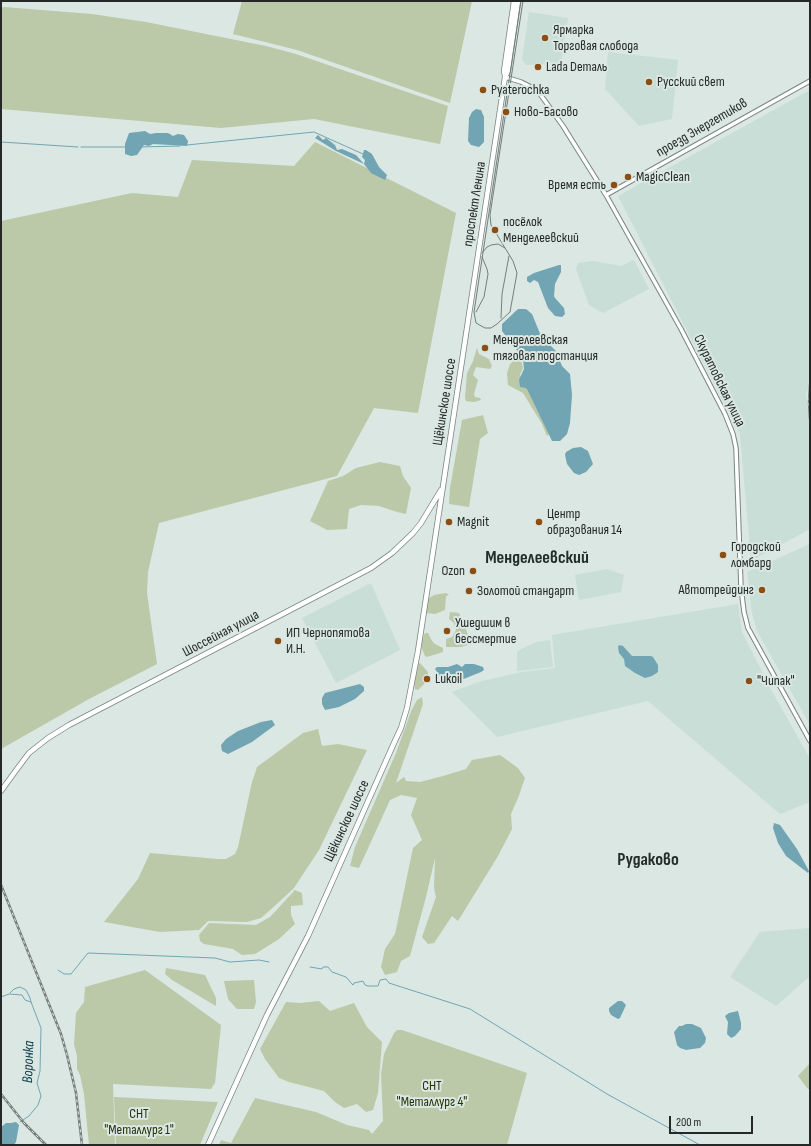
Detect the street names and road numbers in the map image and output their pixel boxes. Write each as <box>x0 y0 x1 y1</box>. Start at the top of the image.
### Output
street label: проезд Энергетиков <box>653 95 751 161</box>
street label: проспект Ленина <box>460 160 490 248</box>
street label: Скуратовская улица <box>689 332 749 430</box>
street label: Щёкинское шоссе <box>430 357 460 447</box>
street label: Шоссейная улица <box>180 607 262 661</box>
street label: Щёкинское шоссе <box>321 778 373 864</box>

